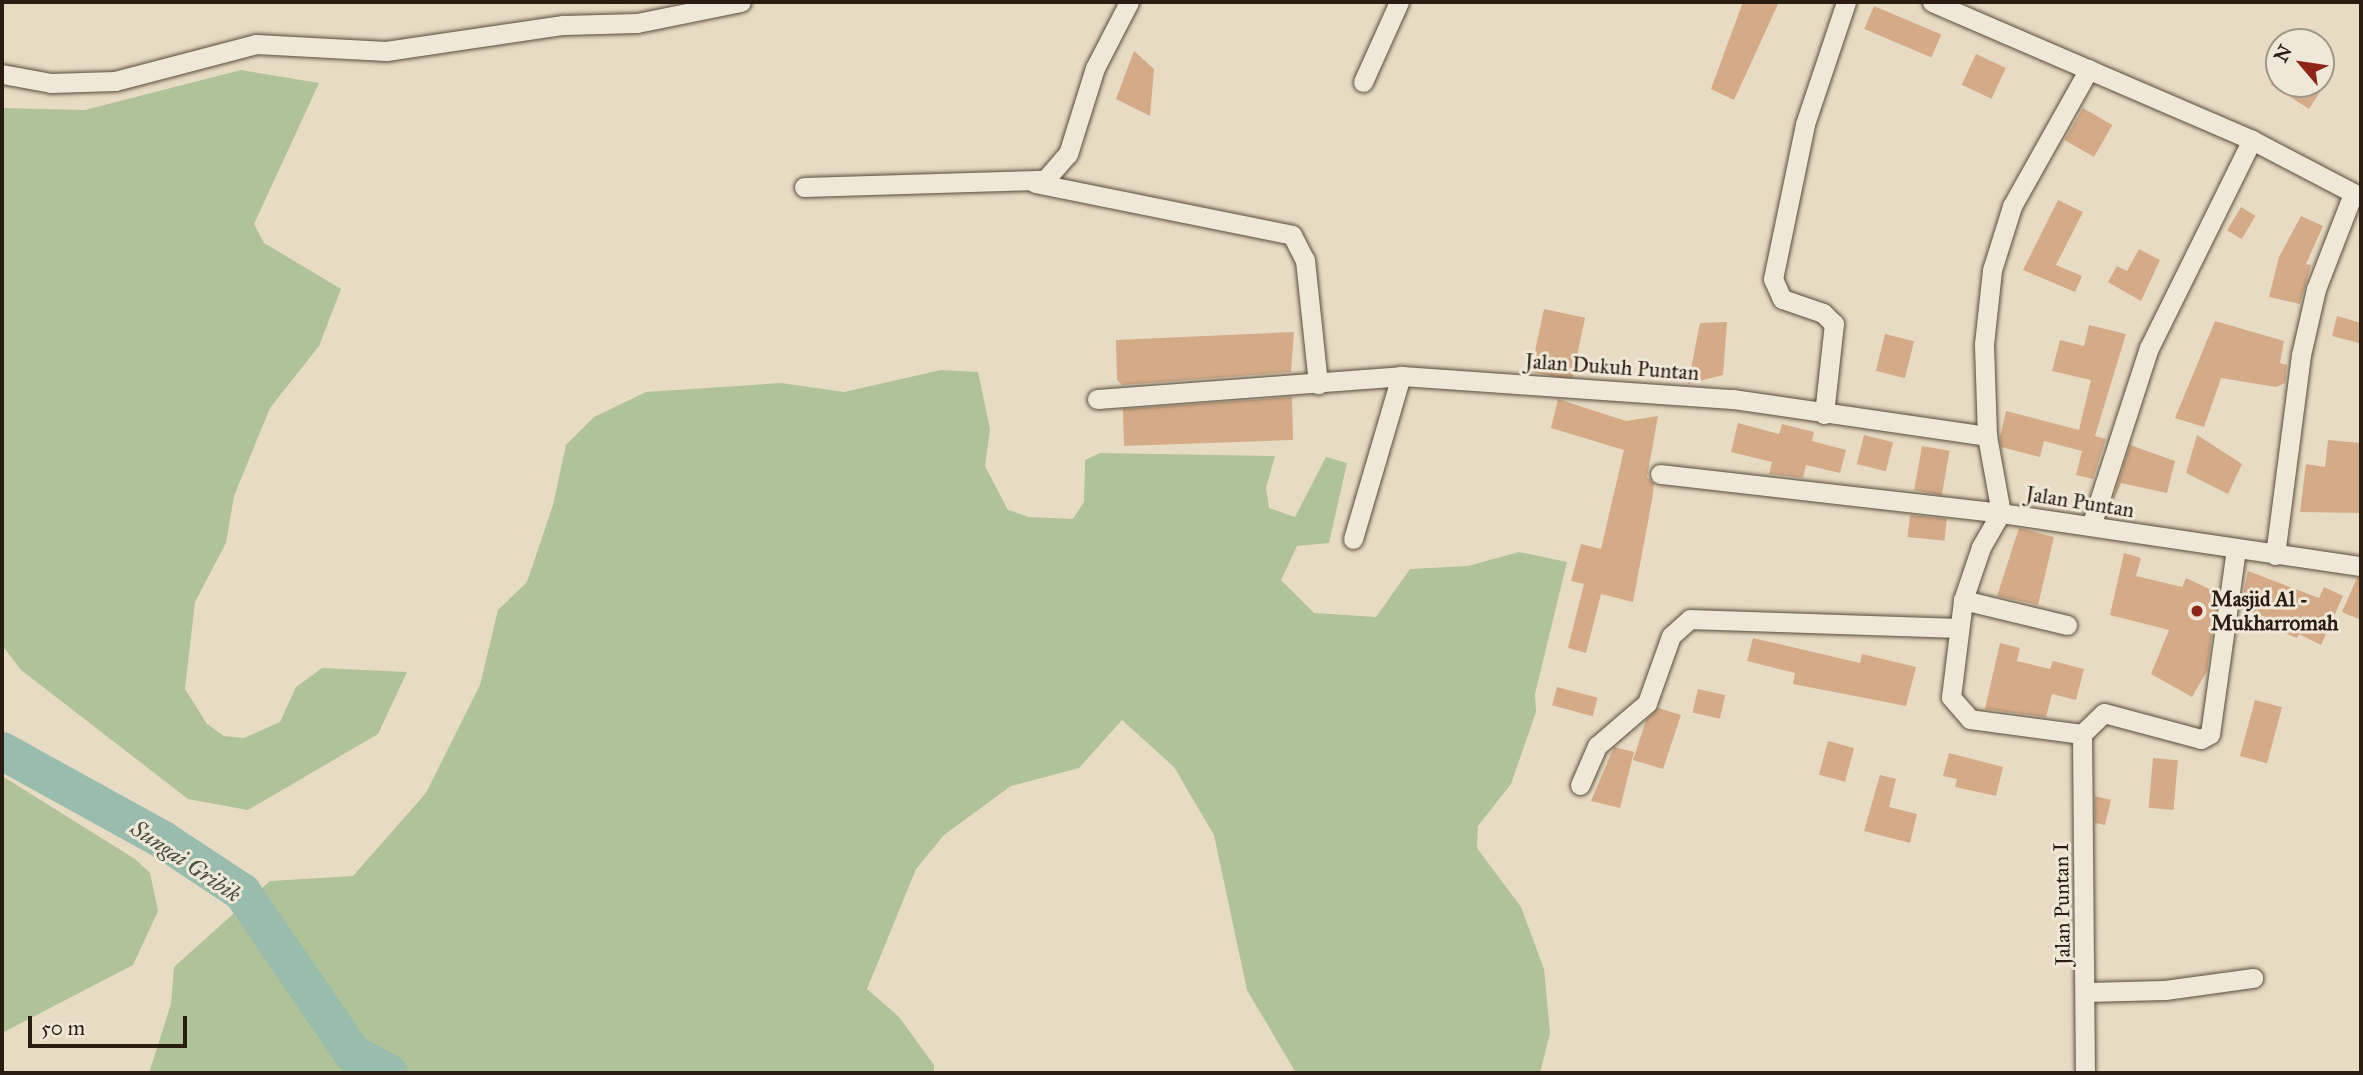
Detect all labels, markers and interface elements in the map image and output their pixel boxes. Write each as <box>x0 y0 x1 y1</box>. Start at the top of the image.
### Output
north arrow <box>2265 28 2335 98</box>
text: N <box>2269 41 2297 66</box>
street label: Jalan Dukuh Puntan <box>1524 348 1700 386</box>
street label: Jalan Puntan <box>2024 481 2136 523</box>
place label: Masjid Al - Mukharromah <box>2211 586 2338 636</box>
marker: Masjid Al - Mukharromah <box>2189 603 2205 619</box>
water label: Sungai Gribik <box>126 814 246 908</box>
street label: Jalan Puntan I <box>2048 842 2076 966</box>
scale bar <box>32 1002 191 1046</box>
text: 50 m <box>41 1015 85 1041</box>

